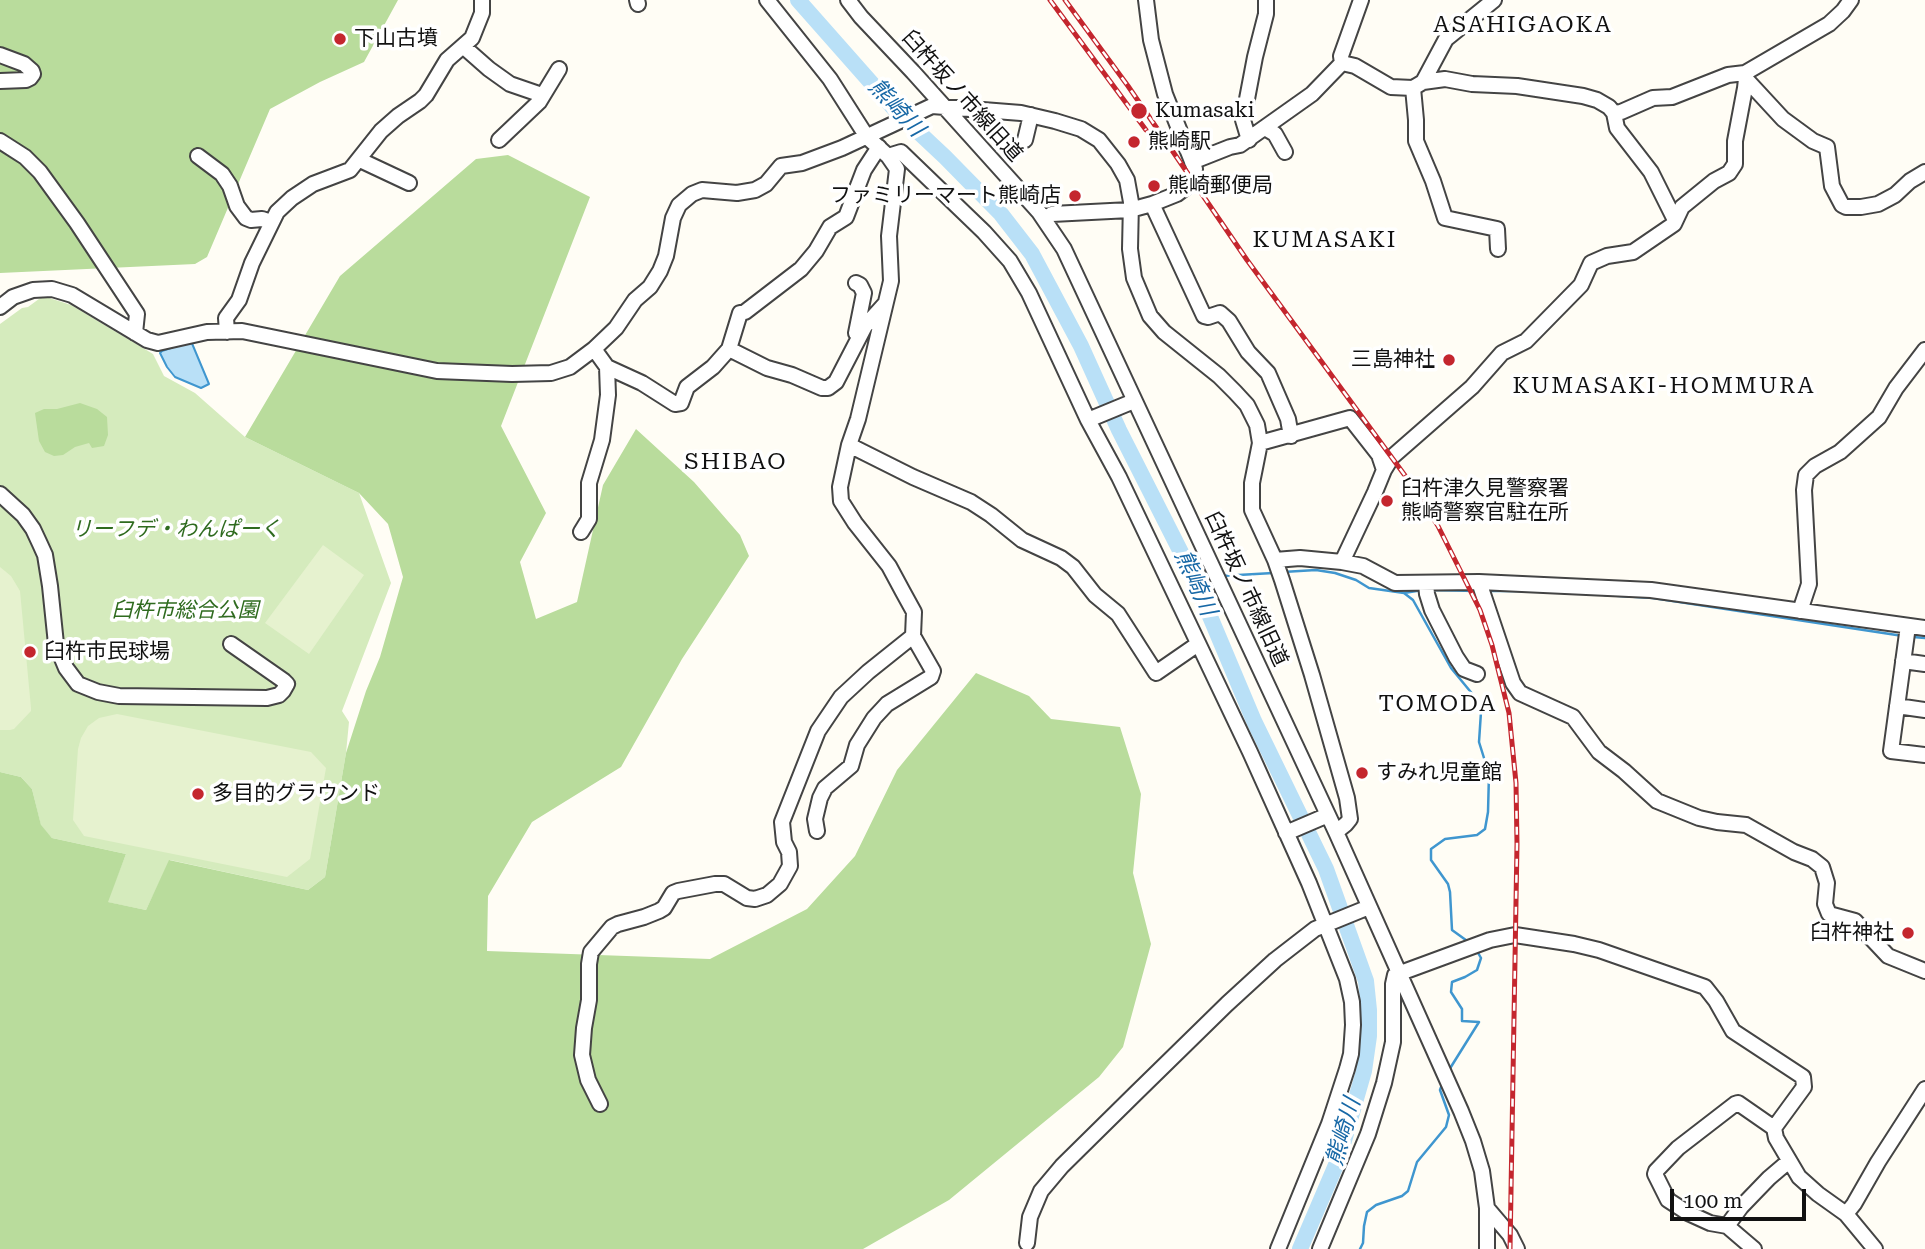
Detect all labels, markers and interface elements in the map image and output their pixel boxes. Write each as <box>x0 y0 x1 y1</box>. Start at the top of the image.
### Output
district label: ASAHIGAOKA <box>1434 11 1612 39</box>
street label: 臼杵坂ノ市線旧道 <box>896 25 1028 167</box>
place label: 下山古墳 <box>354 26 438 52</box>
marker: 下山古墳 <box>332 31 348 47</box>
water label: 熊崎川 <box>862 73 930 143</box>
place label: Kumasaki <box>1155 98 1255 124</box>
marker: Kumasaki <box>1129 101 1149 121</box>
place label: 熊崎駅 <box>1148 129 1211 155</box>
marker: 熊崎駅 <box>1126 134 1142 150</box>
place label: 熊崎郵便局 <box>1168 173 1273 199</box>
marker: 熊崎郵便局 <box>1146 178 1162 194</box>
place label: ファミリーマート熊崎店 <box>830 183 1061 209</box>
marker: ファミリーマート熊崎店 <box>1067 188 1083 204</box>
district label: KUMASAKI <box>1254 226 1396 254</box>
place label: 三島神社 <box>1351 347 1435 373</box>
marker: 三島神社 <box>1441 352 1457 368</box>
district label: KUMASAKI-HOMMURA <box>1514 372 1814 400</box>
district label: SHIBAO <box>685 448 787 476</box>
place label: 臼杵津久見警察署 熊崎警察官駐在所 <box>1401 476 1569 526</box>
marker: 臼杵津久見警察署 熊崎警察官駐在所 <box>1379 493 1395 509</box>
street label: 臼杵坂ノ市線旧道 <box>1199 508 1293 670</box>
park label: リーフデ・わんぱーく <box>71 517 281 543</box>
water label: 熊崎川 <box>1168 546 1222 620</box>
park label: 臼杵市総合公園 <box>112 598 258 624</box>
place label: 臼杵市民球場 <box>44 639 170 665</box>
marker: 臼杵市民球場 <box>22 644 38 660</box>
district label: TOMODA <box>1379 690 1497 718</box>
place label: すみれ児童館 <box>1376 760 1502 786</box>
marker: すみれ児童館 <box>1354 765 1370 781</box>
place label: 多目的グラウンド <box>212 781 380 807</box>
marker: 多目的グラウンド <box>190 786 206 802</box>
place label: 臼杵神社 <box>1810 920 1894 946</box>
marker: 臼杵神社 <box>1900 925 1916 941</box>
water label: 熊崎川 <box>1321 1095 1367 1169</box>
scale bar <box>1673 1176 1810 1220</box>
text: 100 m <box>1683 1189 1743 1213</box>

